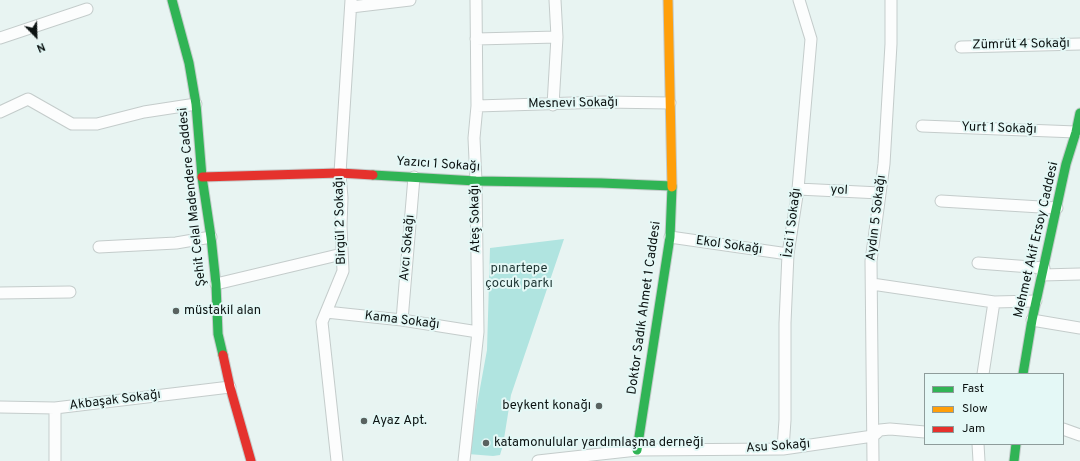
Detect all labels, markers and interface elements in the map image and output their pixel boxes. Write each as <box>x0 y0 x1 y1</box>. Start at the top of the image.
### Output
north arrow <box>16 16 56 56</box>
street label: Zümrüt 4 Sokağı <box>972 36 1070 54</box>
text: N <box>34 39 47 55</box>
street label: Mesnevi Sokağı <box>528 95 618 113</box>
street label: Şehit Celal Madendere Caddesi <box>176 107 210 287</box>
street label: Yurt 1 Sokağı <box>961 120 1037 138</box>
street label: Yazıcı 1 Sokağı <box>396 154 480 176</box>
street label: Mehmet Akif Ersoy Caddesi <box>1011 161 1063 319</box>
street label: Aydın 5 Sokağı <box>864 174 890 262</box>
street label: Birgül 2 Sokağı <box>332 177 350 265</box>
street label: yol <box>830 183 848 199</box>
street label: Ateş Sokağı <box>468 185 484 253</box>
street label: İzci 1 Sokağı <box>781 187 805 259</box>
street label: Avcı Sokağı <box>397 214 419 282</box>
street label: Doktor Sadık Ahmet 1 Caddesi <box>625 220 665 396</box>
street label: Ekol Sokağı <box>695 234 763 258</box>
park label: pınartepe çocuk parkı <box>485 261 553 292</box>
place label: müstakil alan <box>184 303 261 319</box>
marker: müstakil alan <box>171 306 181 316</box>
street label: Kama Sokağı <box>364 309 440 333</box>
legend <box>924 373 1064 445</box>
text: Fast <box>962 381 984 397</box>
street label: Akbaşak Sokağı <box>68 388 162 414</box>
place label: beykent konağı <box>502 398 591 414</box>
marker: beykent konağı <box>594 401 604 411</box>
text: Slow <box>962 401 988 417</box>
place label: Ayaz Apt. <box>372 413 427 429</box>
marker: Ayaz Apt. <box>359 416 369 426</box>
text: Jam <box>962 421 985 437</box>
place label: katamonulular yardımlaşma derneği <box>494 435 703 451</box>
street label: Asu Sokağı <box>745 437 811 457</box>
marker: katamonulular yardımlaşma derneği <box>481 438 491 448</box>

